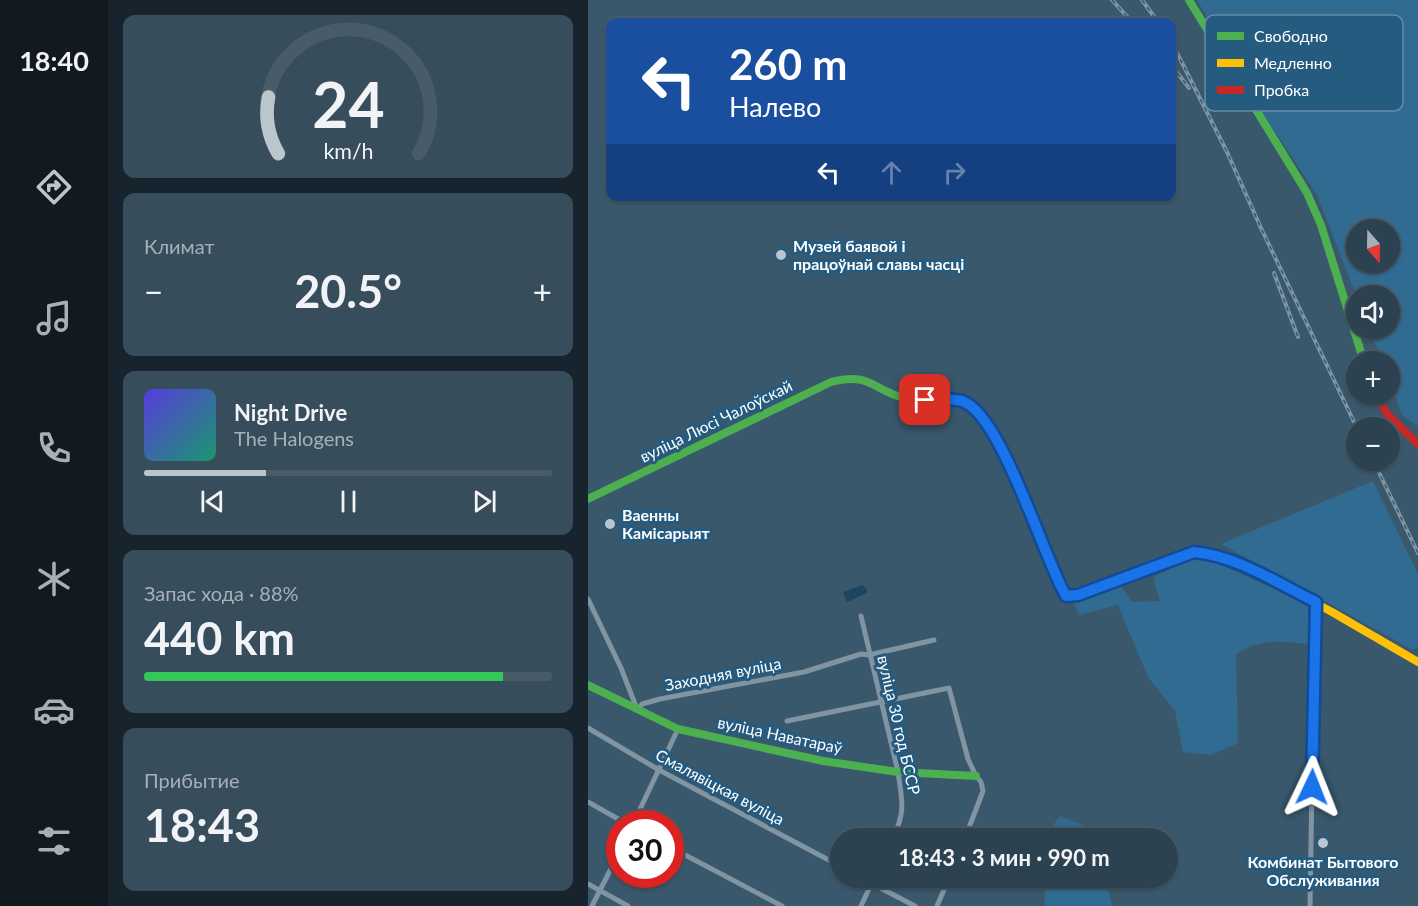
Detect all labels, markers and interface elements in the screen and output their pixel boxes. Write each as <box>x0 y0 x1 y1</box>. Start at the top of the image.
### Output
legend <box>1205 15 1403 111</box>
text: Свободно <box>1254 26 1328 45</box>
text: 260 m <box>729 39 847 89</box>
icon: left <box>630 42 708 120</box>
text: 18:40 <box>19 44 89 77</box>
text: Медленно <box>1254 53 1332 72</box>
text: 24 <box>312 66 384 141</box>
text: Пробка <box>1254 80 1309 99</box>
text: Налево <box>729 90 821 123</box>
text: km/h <box>323 138 373 164</box>
icon: left <box>812 156 845 189</box>
icon: ahead <box>875 156 908 189</box>
icon: right <box>938 156 971 189</box>
icon: directions <box>33 166 75 208</box>
north arrow <box>1346 219 1400 273</box>
map controls <box>1346 219 1400 471</box>
text: Климат <box>144 234 215 258</box>
place label: Музей баявой і працоўнай славы часці <box>793 236 964 273</box>
marker: Музей баявой і працоўнай славы часці <box>774 248 788 262</box>
text: 20.5° <box>294 264 402 318</box>
text: − <box>144 271 163 311</box>
text: + <box>533 271 552 311</box>
button: sound <box>1346 285 1400 339</box>
icon: music <box>33 297 75 339</box>
button: + <box>1346 351 1400 405</box>
pin <box>899 374 950 425</box>
street label: вуліца Люсі Чалоўскай <box>636 375 795 466</box>
icon: arrive <box>908 383 941 416</box>
text: Night Drive <box>234 399 347 426</box>
button: − <box>1346 417 1400 471</box>
text: The Halogens <box>234 426 354 450</box>
icon: phone <box>33 427 75 469</box>
icon: previous <box>196 485 229 518</box>
icon: pause <box>332 485 365 518</box>
icon: next <box>468 485 501 518</box>
place label: Ваенны Камісарыят <box>622 505 711 542</box>
marker: Ваенны Камісарыят <box>603 517 617 531</box>
icon: climate <box>33 558 75 600</box>
text: Запас хода · 88% <box>144 581 299 605</box>
text: 440 km <box>144 611 295 665</box>
street label: Заходняя вуліца <box>663 653 783 694</box>
street label: вуліца 30 год БССР <box>874 653 925 797</box>
icon: car <box>33 689 75 731</box>
street label: вуліца Наватараў <box>716 712 845 757</box>
street label: Смалявіцкая вуліца <box>653 745 788 828</box>
position arrow <box>1280 755 1344 819</box>
text: Прибытие <box>144 768 240 792</box>
text: 18:43 <box>144 798 260 852</box>
speed limit sign: 30 <box>606 810 684 888</box>
icon: filters <box>33 820 75 862</box>
marker: Комбинат Бытового Обслуживания <box>1316 836 1330 850</box>
text: 18:43 · 3 мин · 990 m <box>898 844 1110 871</box>
place label: Комбинат Бытового Обслуживания <box>1248 852 1399 889</box>

